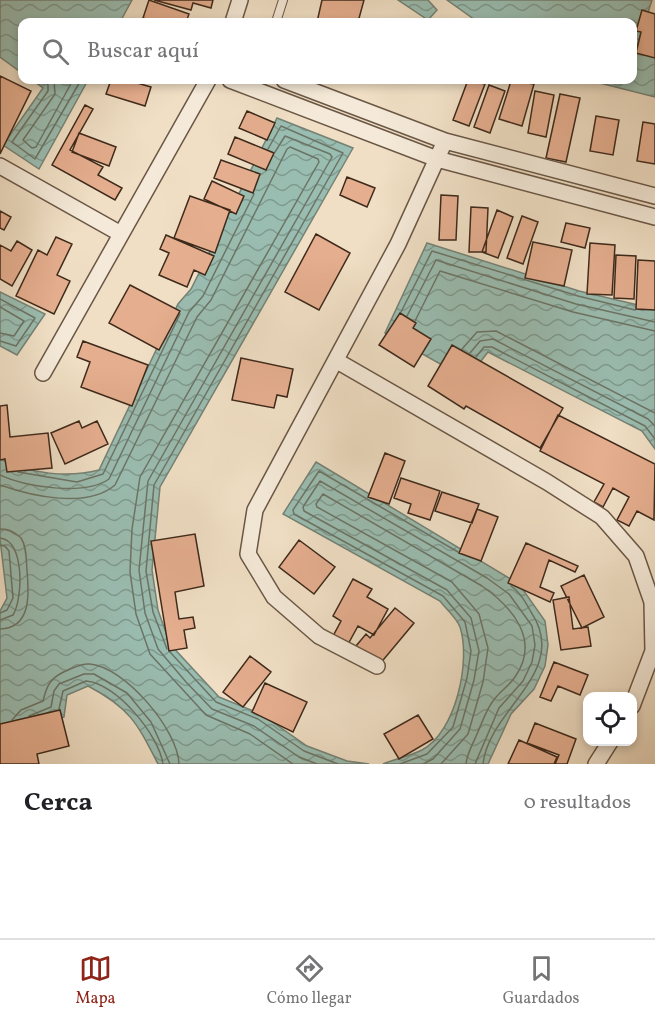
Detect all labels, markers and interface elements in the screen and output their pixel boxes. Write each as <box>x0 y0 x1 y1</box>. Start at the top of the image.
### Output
search box <box>18 18 637 84</box>
icon: search <box>39 35 72 68</box>
text: Buscar aquí <box>87 36 199 67</box>
map controls <box>583 692 637 746</box>
button: locate <box>583 692 637 746</box>
text: Cerca <box>24 785 93 821</box>
text: 0 resultados <box>524 789 631 817</box>
tab: Mapa <box>76 952 116 1010</box>
tab: Cómo llegar <box>267 952 352 1010</box>
tab: Guardados <box>503 952 579 1010</box>

